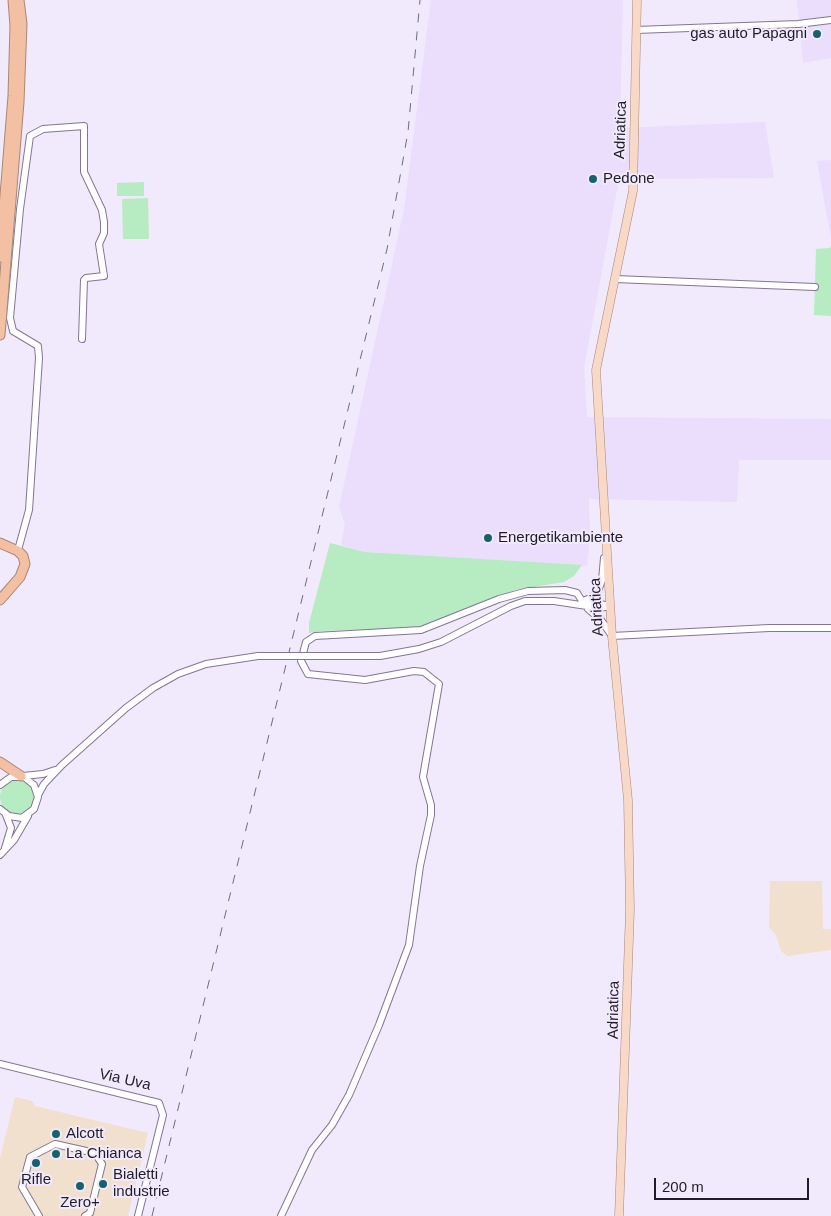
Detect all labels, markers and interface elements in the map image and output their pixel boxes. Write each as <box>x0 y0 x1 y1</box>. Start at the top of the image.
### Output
place label: gas auto Papagni <box>690 25 807 43</box>
marker: gas auto Papagni <box>811 28 823 40</box>
street label: Adriatica <box>611 101 631 159</box>
place label: Pedone <box>603 170 655 188</box>
marker: Pedone <box>587 173 599 185</box>
place label: Energetikambiente <box>498 529 623 547</box>
marker: Energetikambiente <box>482 532 494 544</box>
street label: Adriatica <box>586 577 608 637</box>
street label: Adriatica <box>604 981 624 1039</box>
street label: Via Uva <box>98 1065 152 1095</box>
place label: Alcott <box>66 1125 104 1143</box>
marker: Alcott <box>50 1128 62 1140</box>
place label: La Chianca <box>66 1145 142 1163</box>
marker: La Chianca <box>50 1148 62 1160</box>
marker: Rifle <box>30 1157 42 1169</box>
place label: Bialetti industrie <box>113 1166 170 1201</box>
scale bar <box>656 1168 811 1200</box>
place label: Rifle <box>21 1171 51 1189</box>
marker: Bialetti industrie <box>97 1178 109 1190</box>
text: 200 m <box>662 1178 704 1195</box>
marker: Zero+ <box>74 1180 86 1192</box>
place label: Zero+ <box>60 1194 100 1212</box>

